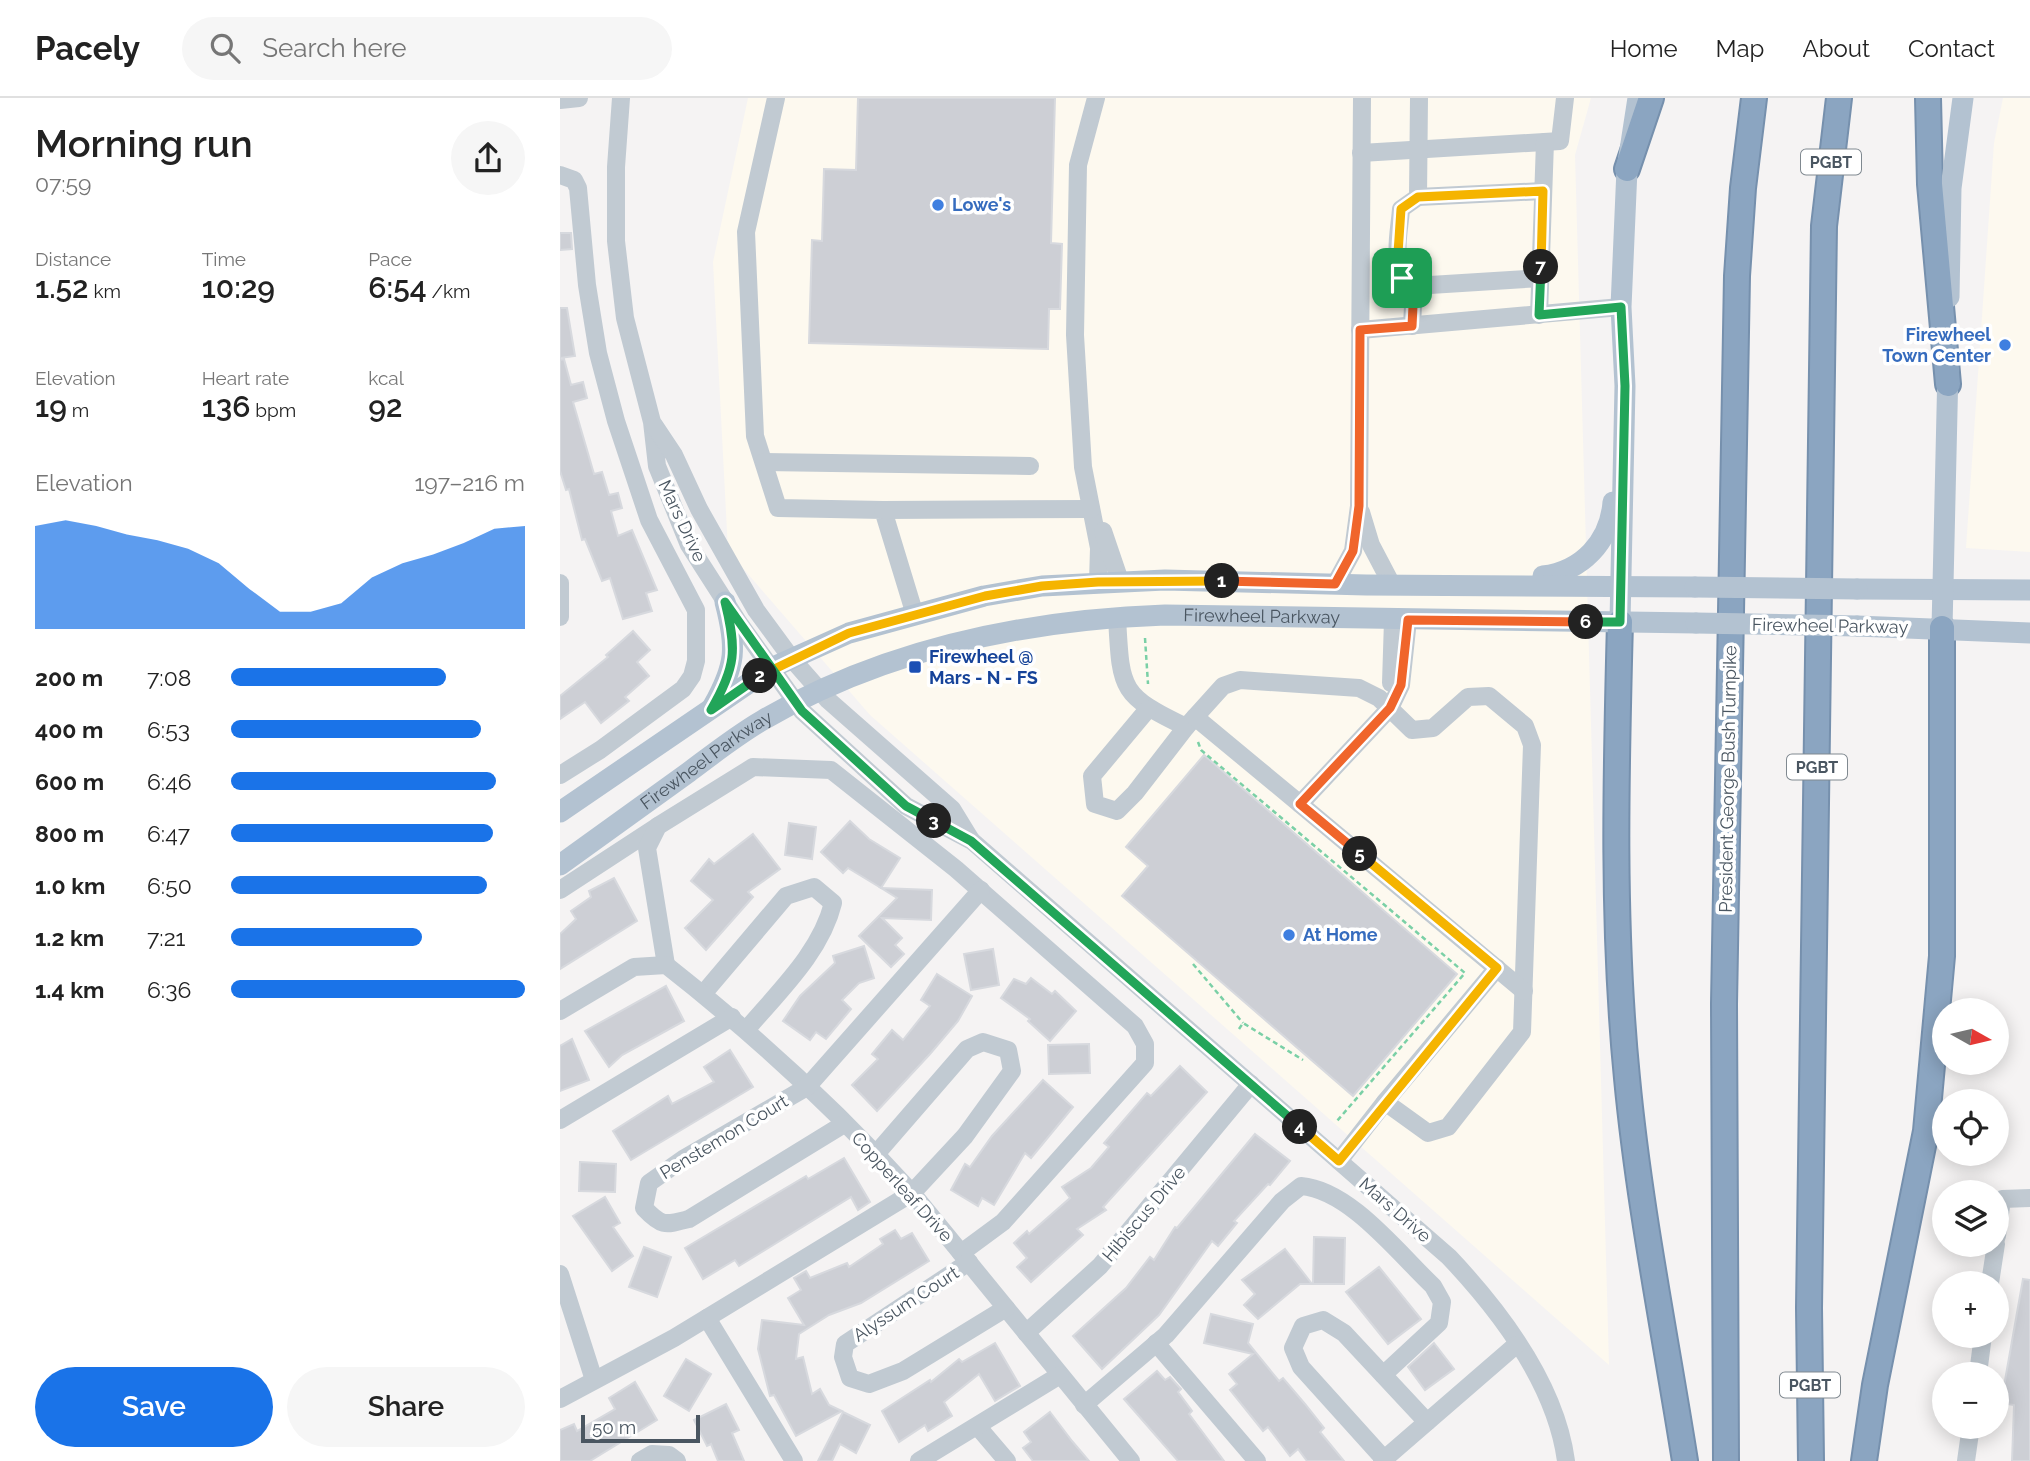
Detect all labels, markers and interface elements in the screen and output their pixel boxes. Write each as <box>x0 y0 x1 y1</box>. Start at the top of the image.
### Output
search box <box>182 17 672 80</box>
text: Pacely <box>35 29 140 68</box>
icon: search <box>206 29 244 67</box>
text: Search here <box>262 33 407 63</box>
text: Home <box>1610 34 1678 63</box>
text: Map <box>1716 34 1764 63</box>
text: About <box>1802 34 1870 63</box>
text: Contact <box>1908 34 1995 63</box>
text: Morning run <box>35 121 253 166</box>
button: share <box>451 121 525 195</box>
road number: PGBT <box>1801 150 1861 174</box>
text: 07:59 <box>35 170 92 197</box>
place label: Lowe's <box>952 194 1011 215</box>
marker: Lowe's <box>930 197 946 213</box>
text: Distance <box>35 248 111 270</box>
text: Time <box>202 248 246 270</box>
text: Pace <box>368 248 412 270</box>
pin <box>1372 248 1432 308</box>
pin: 7 <box>1524 250 1558 284</box>
text: 7 <box>1535 255 1546 277</box>
icon: arrive <box>1383 259 1421 297</box>
text: 1.52 <box>35 270 89 305</box>
text: 10:29 <box>202 270 275 305</box>
text: 6:54 <box>368 270 427 305</box>
text: km <box>89 280 121 302</box>
text: /km <box>427 280 471 302</box>
place label: Firewheel Town Center <box>1882 324 1991 366</box>
marker: Firewheel Town Center <box>1997 337 2013 353</box>
text: Elevation <box>35 367 116 389</box>
text: Heart rate <box>202 367 289 389</box>
text: kcal <box>368 367 404 389</box>
text: 19 <box>35 389 67 424</box>
text: 136 <box>202 389 250 424</box>
text: 92 <box>368 389 402 424</box>
text: m <box>67 399 89 421</box>
text: bpm <box>250 399 296 421</box>
text: Elevation <box>35 469 133 496</box>
text: 197–216 m <box>414 469 525 496</box>
street label: Mars Drive <box>654 476 711 566</box>
pin: 1 <box>1204 564 1240 598</box>
text: 1 <box>1217 569 1226 591</box>
street label: Firewheel Parkway <box>1183 604 1340 628</box>
pin: 6 <box>1569 604 1604 640</box>
text: 6 <box>1580 610 1591 632</box>
street label: Firewheel Parkway <box>1752 614 1909 637</box>
street label: President George Bush Turnpike <box>1715 645 1740 913</box>
place label: Firewheel @ Mars - N - FS <box>929 646 1038 688</box>
pin: 2 <box>742 658 778 694</box>
marker: Firewheel @ Mars - N - FS <box>907 659 923 675</box>
text: 200 m <box>35 664 103 691</box>
text: 7:08 <box>147 664 191 691</box>
text: 2 <box>754 664 765 686</box>
street label: Firewheel Parkway <box>636 706 776 814</box>
text: 400 m <box>35 716 103 743</box>
text: 6:53 <box>147 716 190 743</box>
road number: PGBT <box>1787 754 1847 780</box>
text: 600 m <box>35 768 104 795</box>
text: 6:46 <box>147 768 192 795</box>
pin: 3 <box>916 804 952 838</box>
text: 3 <box>928 809 939 831</box>
text: 800 m <box>35 820 104 847</box>
text: 6:47 <box>147 820 190 847</box>
pin: 5 <box>1342 836 1378 872</box>
text: 5 <box>1354 842 1365 864</box>
text: 1.0 km <box>35 872 105 899</box>
text: 6:50 <box>147 872 192 899</box>
text: 1.2 km <box>35 924 104 951</box>
text: 7:21 <box>147 924 185 951</box>
place label: At Home <box>1303 924 1378 945</box>
marker: At Home <box>1281 927 1297 943</box>
text: 1.4 km <box>35 976 104 1003</box>
text: 6:36 <box>147 976 191 1003</box>
north arrow <box>1932 998 2009 1074</box>
map controls <box>1932 998 2009 1439</box>
button: locate <box>1932 1089 2009 1166</box>
street label: Penstemon Court <box>656 1090 792 1183</box>
pin: 4 <box>1282 1110 1318 1144</box>
text: 4 <box>1294 1115 1305 1137</box>
street label: Copperleaf Drive <box>848 1127 957 1246</box>
street label: Hibiscus Drive <box>1098 1162 1190 1266</box>
street label: Mars Drive <box>1355 1173 1436 1247</box>
button: layers <box>1932 1180 2009 1257</box>
street label: Alyssum Court <box>849 1262 962 1345</box>
button: + <box>1932 1271 2009 1348</box>
button: − <box>1932 1362 2009 1439</box>
button: Save <box>35 1367 273 1447</box>
button: Share <box>287 1367 525 1447</box>
road number: PGBT <box>1780 1372 1840 1398</box>
scale bar <box>581 1412 700 1444</box>
text: 50 m <box>592 1416 636 1438</box>

